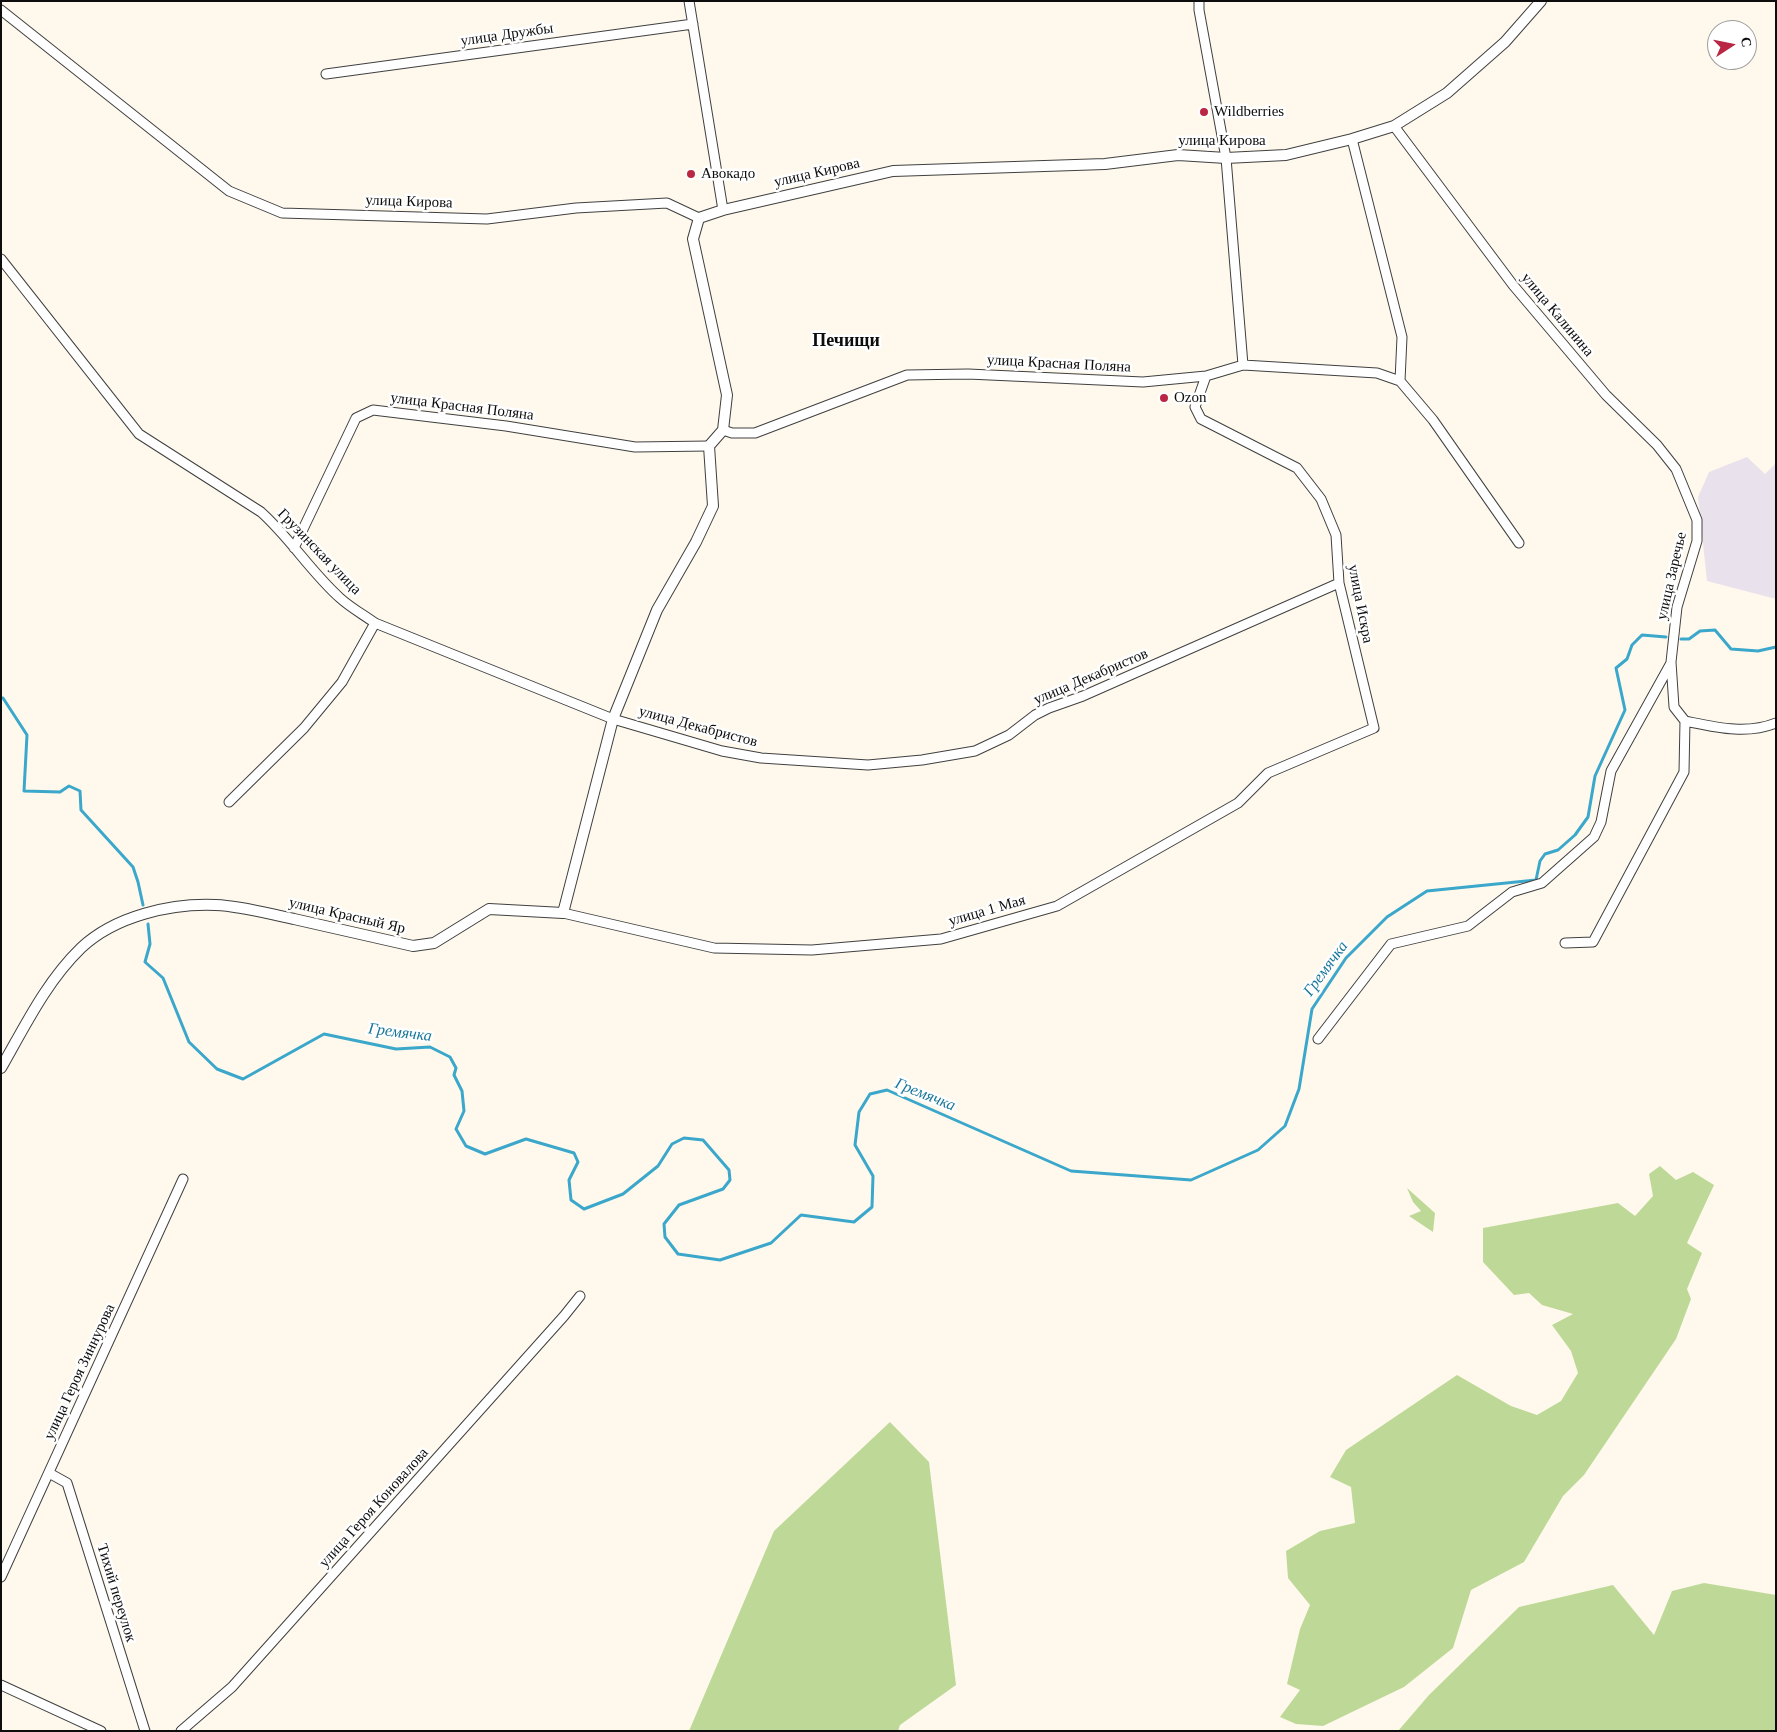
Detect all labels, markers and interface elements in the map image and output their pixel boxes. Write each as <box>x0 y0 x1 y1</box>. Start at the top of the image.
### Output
street label: улица Дружбы <box>459 20 555 50</box>
north arrow <box>1707 20 1757 70</box>
text: С <box>1738 36 1755 49</box>
place label: Wildberries <box>1214 103 1284 121</box>
marker: Wildberries <box>1198 106 1210 118</box>
street label: улица Кирова <box>1178 132 1266 150</box>
street label: улица Кирова <box>772 154 862 192</box>
place label: Авокадо <box>701 165 755 183</box>
marker: Авокадо <box>685 168 697 180</box>
street label: улица Кирова <box>365 191 453 213</box>
street label: улица Калинина <box>1517 270 1597 360</box>
district label: Печищи <box>812 330 880 352</box>
street label: улица Красная Поляна <box>987 351 1131 377</box>
street label: улица Красная Поляна <box>389 389 535 425</box>
place label: Ozon <box>1174 389 1206 407</box>
marker: Ozon <box>1158 392 1170 404</box>
street label: Грузинская улица <box>273 505 365 599</box>
street label: улица Заречье <box>1653 530 1691 622</box>
street label: улица Искра <box>1344 563 1376 645</box>
street label: улица Декабристов <box>1031 645 1151 709</box>
street label: улица Декабристов <box>637 702 759 752</box>
street label: улица 1 Мая <box>947 891 1027 931</box>
street label: улица Красный Яр <box>287 894 407 938</box>
water label: Гремячка <box>1300 938 1352 1000</box>
water label: Гремячка <box>367 1020 433 1046</box>
water label: Гремячка <box>892 1074 958 1116</box>
street label: улица Героя Зиннурова <box>41 1301 119 1443</box>
street label: улица Героя Коновалова <box>316 1444 432 1572</box>
street label: Тихий переулок <box>93 1542 139 1644</box>

